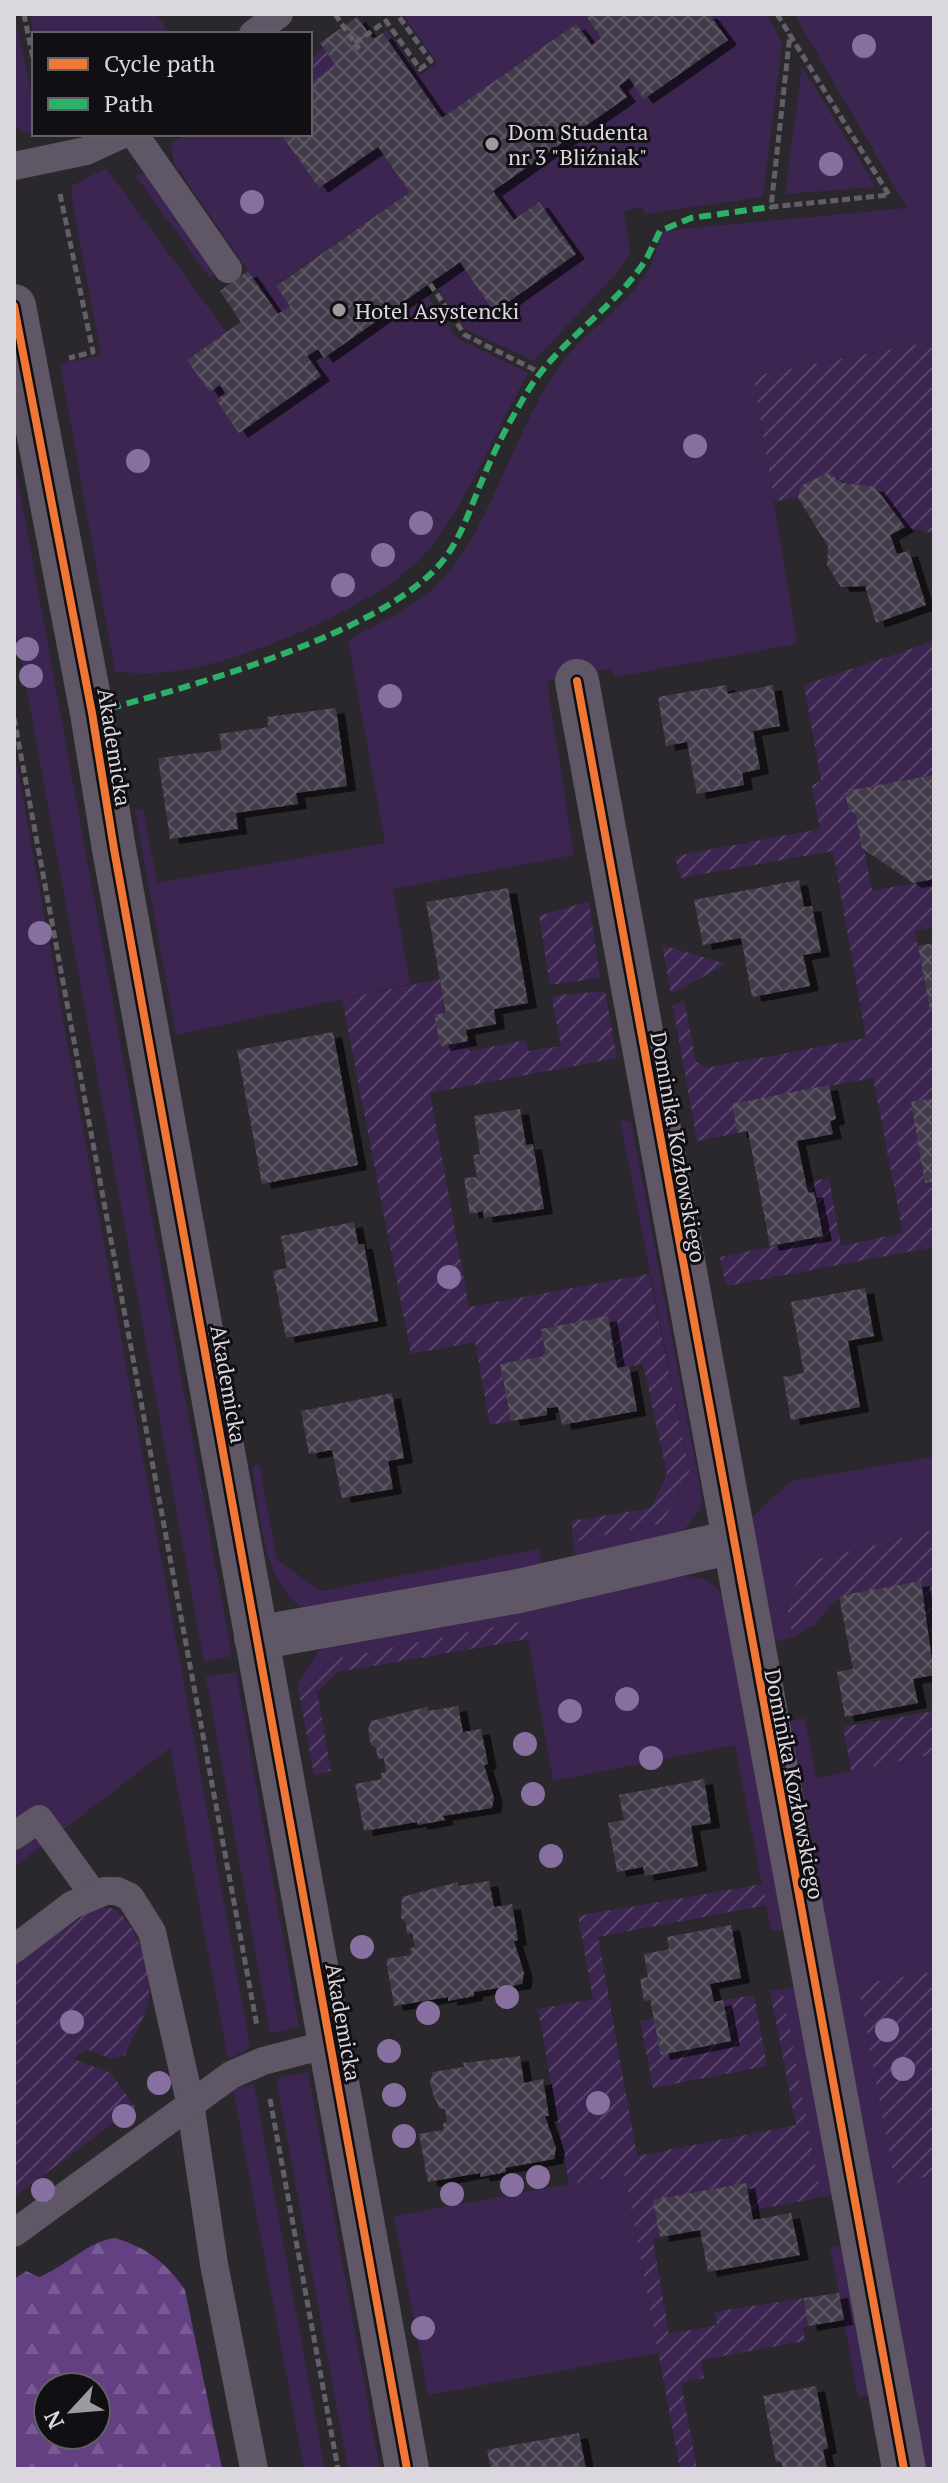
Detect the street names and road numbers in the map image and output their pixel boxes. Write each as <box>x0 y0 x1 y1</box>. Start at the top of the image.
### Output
street label: Akademicka <box>91 686 139 808</box>
street label: Dominika Kozłowskiego <box>644 1029 714 1265</box>
street label: Akademicka <box>204 1323 254 1445</box>
street label: Dominika Kozłowskiego <box>758 1666 832 1902</box>
street label: Akademicka <box>319 1961 369 2083</box>

